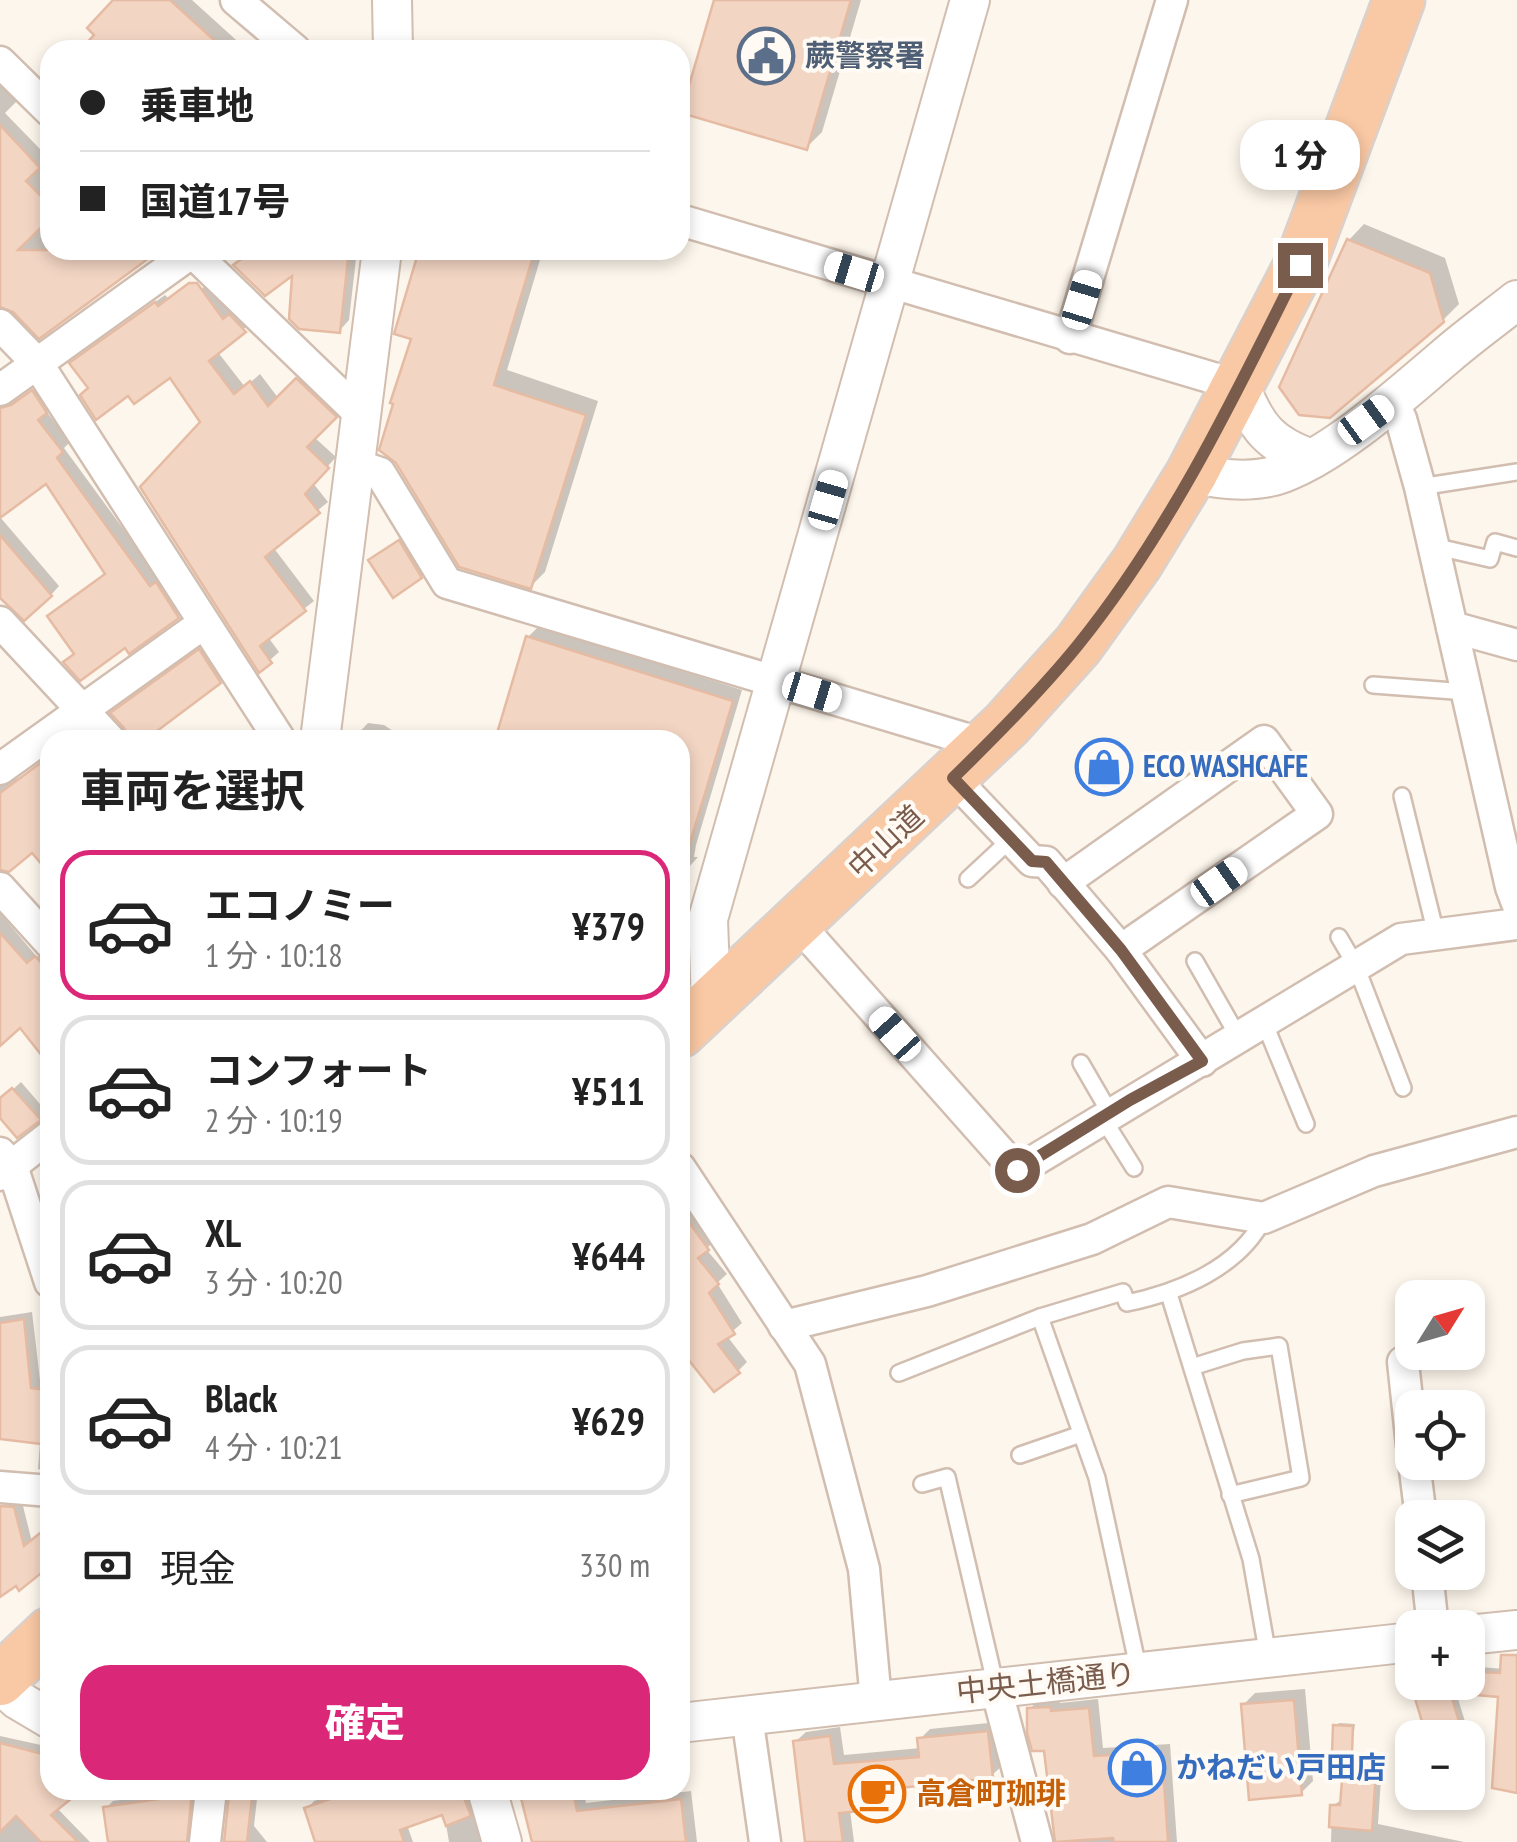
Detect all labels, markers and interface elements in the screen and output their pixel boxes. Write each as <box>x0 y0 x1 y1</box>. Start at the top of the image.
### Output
public building icon: 蕨警察署 <box>736 26 796 86</box>
place label: 蕨警察署 <box>805 35 925 74</box>
text: 乗車地 <box>140 80 254 129</box>
callout: 1 分 <box>1240 120 1360 190</box>
text: 1 分 <box>1273 134 1327 176</box>
text: 国道17号 <box>140 176 290 225</box>
route end <box>1278 243 1323 288</box>
car <box>821 249 887 295</box>
car <box>1059 267 1105 333</box>
car <box>1333 390 1399 450</box>
car <box>805 467 851 533</box>
car <box>779 669 845 715</box>
shop icon: ECO WASHCAFE <box>1074 737 1134 797</box>
place label: ECO WASHCAFE <box>1143 746 1308 785</box>
text: 車両を選択 <box>80 761 305 819</box>
street label: 中山道 <box>839 796 931 886</box>
car <box>1186 853 1252 911</box>
icon: car <box>85 880 175 970</box>
text: エコノミー <box>205 880 395 929</box>
text: ¥379 <box>572 901 645 950</box>
text: 1 分 · 10:18 <box>205 934 343 976</box>
car <box>864 1002 926 1066</box>
icon: car <box>85 1045 175 1135</box>
text: コンフォート <box>205 1045 432 1094</box>
text: ¥511 <box>572 1066 645 1115</box>
text: 2 分 · 10:19 <box>205 1099 343 1141</box>
route start <box>995 1148 1040 1193</box>
text: XL <box>205 1208 241 1257</box>
icon: car <box>85 1210 175 1300</box>
text: ¥644 <box>572 1231 645 1280</box>
text: 3 分 · 10:20 <box>205 1261 343 1303</box>
north arrow <box>1395 1280 1485 1370</box>
map controls <box>1395 1280 1485 1810</box>
text: Black <box>205 1373 278 1422</box>
icon: car <box>85 1375 175 1465</box>
button: locate <box>1395 1390 1485 1480</box>
text: ¥629 <box>572 1396 645 1445</box>
text: 4 分 · 10:21 <box>205 1426 343 1468</box>
button: layers <box>1395 1500 1485 1590</box>
icon: cash <box>80 1538 135 1593</box>
text: 現金 <box>160 1543 236 1592</box>
text: 330 m <box>579 1544 650 1586</box>
button: + <box>1395 1610 1485 1700</box>
street label: 中央土橋通り <box>954 1653 1137 1710</box>
button: 確定 <box>80 1665 650 1780</box>
button: − <box>1395 1720 1485 1810</box>
shop icon: かねだい戸田店 <box>1107 1738 1167 1798</box>
place label: かねだい戸田店 <box>1176 1747 1386 1786</box>
cafe icon: 高倉町珈琲 <box>847 1764 907 1824</box>
place label: 高倉町珈琲 <box>916 1773 1066 1812</box>

